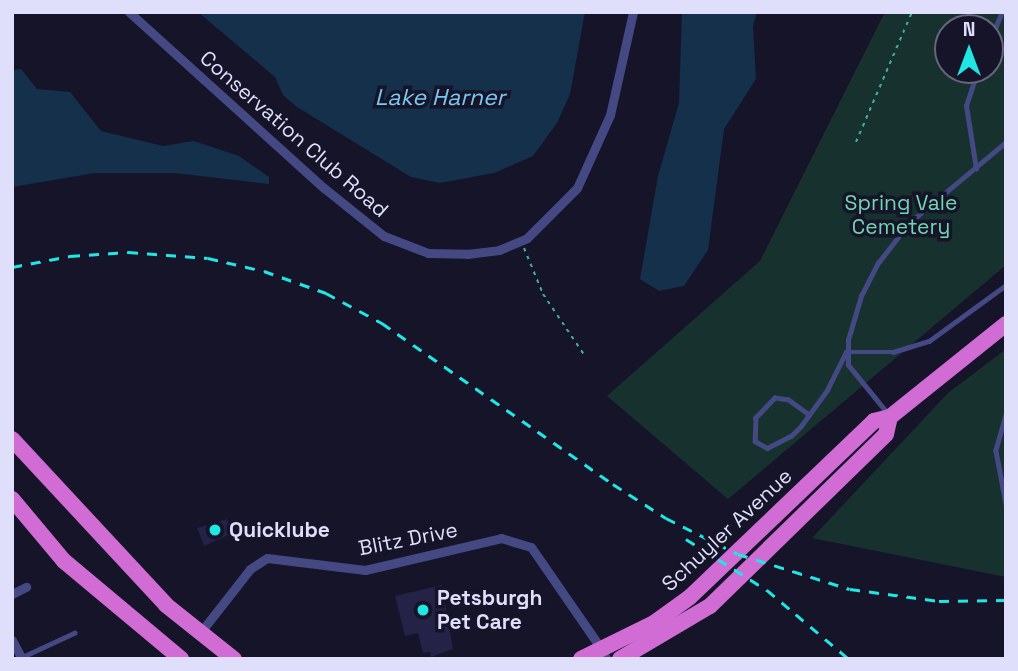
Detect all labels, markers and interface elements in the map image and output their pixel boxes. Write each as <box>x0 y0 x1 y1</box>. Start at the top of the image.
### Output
north arrow <box>934 14 1004 84</box>
text: N <box>963 17 975 42</box>
street label: Conservation Club Road <box>195 45 393 223</box>
water label: Lake Harner <box>375 83 505 111</box>
park label: Spring Vale Cemetery <box>844 190 958 240</box>
street label: Schuyler Avenue <box>657 463 797 597</box>
place label: Quicklube <box>229 517 330 543</box>
street label: Blitz Drive <box>356 517 460 561</box>
marker: Quicklube <box>207 522 223 538</box>
place label: Petsburgh Pet Care <box>437 585 542 635</box>
marker: Petsburgh Pet Care <box>415 602 431 618</box>

